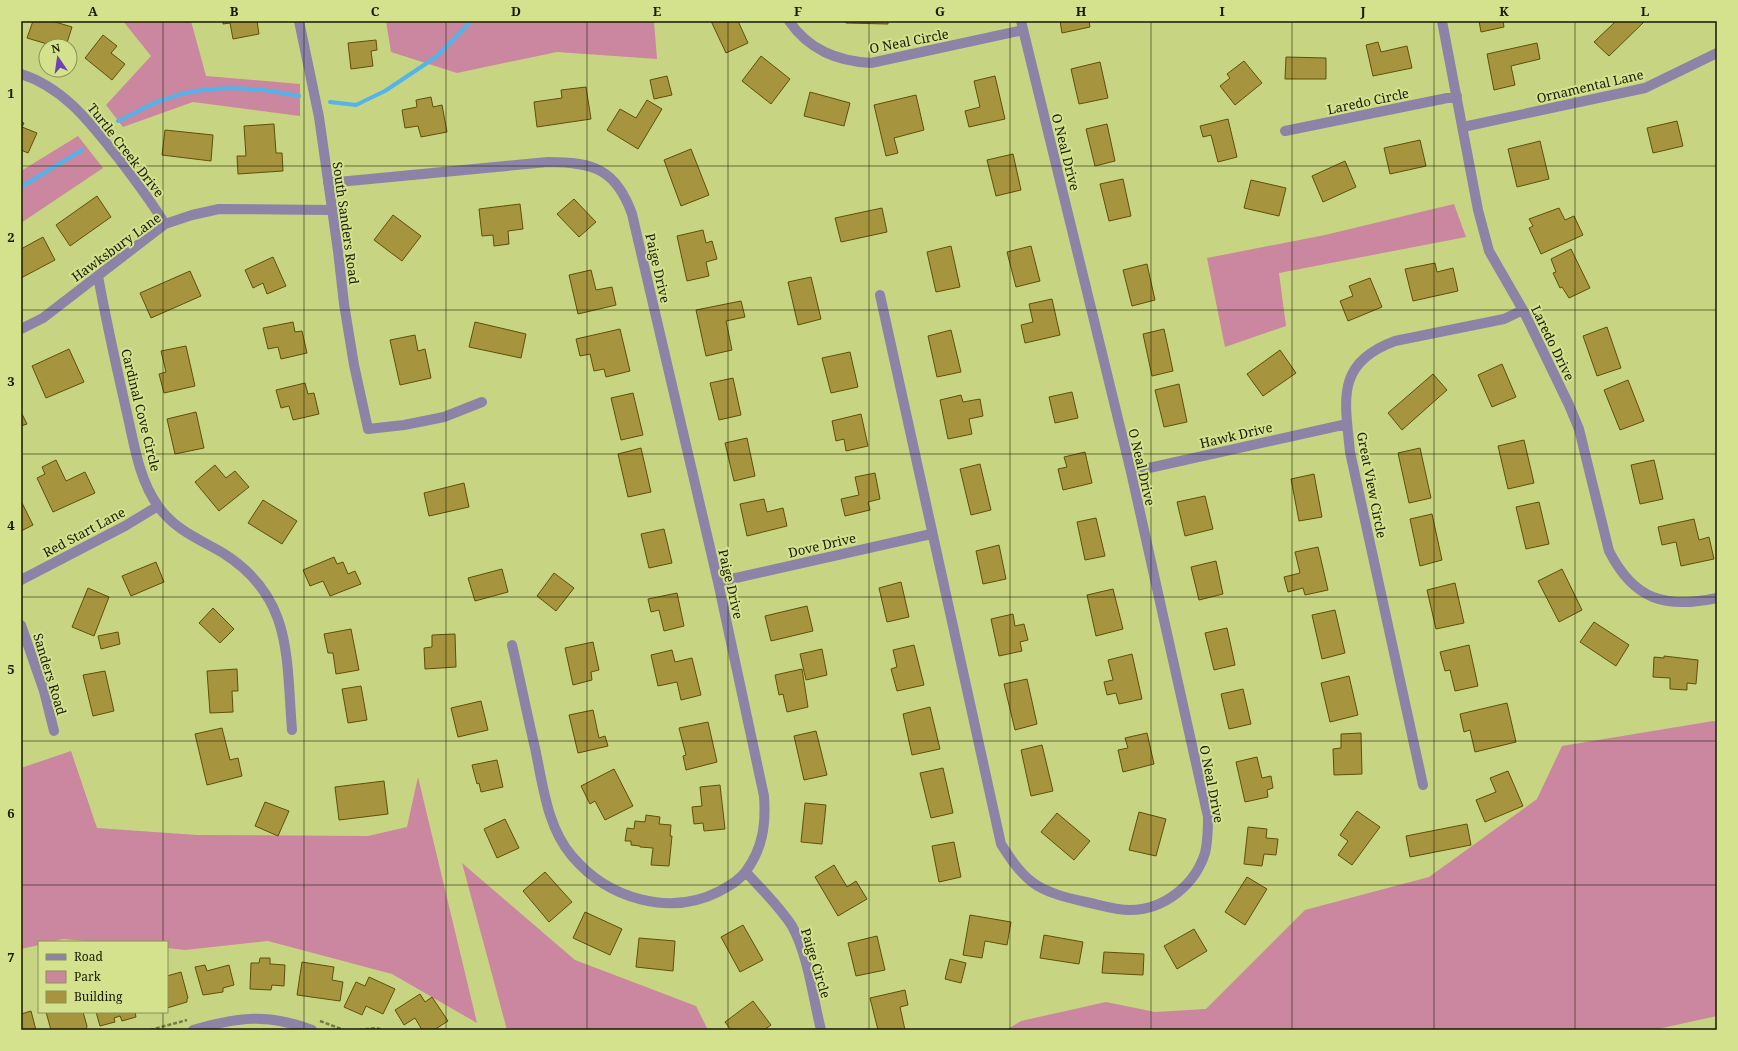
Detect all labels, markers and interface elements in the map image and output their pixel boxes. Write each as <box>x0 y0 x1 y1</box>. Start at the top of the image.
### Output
text: A <box>88 2 98 20</box>
text: B <box>230 2 239 20</box>
text: C <box>371 2 380 20</box>
text: D <box>511 2 521 20</box>
text: E <box>653 2 662 20</box>
text: F <box>794 2 802 20</box>
text: G <box>935 2 945 20</box>
text: H <box>1076 2 1087 20</box>
text: I <box>1219 2 1225 20</box>
text: J <box>1359 2 1366 20</box>
text: K <box>1499 2 1509 20</box>
text: L <box>1641 2 1650 20</box>
street label: O Neal Circle <box>868 24 950 57</box>
north arrow <box>38 38 78 78</box>
text: N <box>50 39 62 56</box>
street label: Ornamental Lane <box>1535 65 1645 107</box>
text: 1 <box>7 84 15 102</box>
street label: Laredo Circle <box>1326 84 1411 118</box>
street label: Turtle Creek Drive <box>84 99 168 201</box>
street label: O Neal Drive <box>1048 112 1084 192</box>
street label: South Sanders Road <box>328 161 364 285</box>
street label: Hawksbury Lane <box>68 209 164 285</box>
text: 2 <box>7 228 15 246</box>
street label: Paige Drive <box>641 231 675 305</box>
street label: Laredo Drive <box>1527 302 1579 384</box>
street label: Cardinal Cove Circle <box>117 347 165 473</box>
text: 3 <box>7 372 15 390</box>
street label: Hawk Drive <box>1198 418 1274 452</box>
street label: O Neal Drive <box>1124 427 1160 507</box>
street label: Great View Circle <box>1353 430 1391 540</box>
street label: Red Start Lane <box>40 503 128 561</box>
text: 4 <box>7 516 15 534</box>
street label: Dove Drive <box>786 528 858 562</box>
street label: Paige Drive <box>714 547 748 621</box>
street label: Sanders Road <box>29 631 71 717</box>
text: 5 <box>7 660 15 678</box>
street label: O Neal Drive <box>1196 744 1228 824</box>
text: 6 <box>7 804 15 822</box>
street label: Paige Circle <box>797 926 835 1000</box>
legend <box>38 941 168 1013</box>
text: 7 <box>7 948 15 966</box>
text: Road <box>74 948 104 965</box>
text: Park <box>74 968 102 985</box>
text: Building <box>74 988 123 1005</box>

